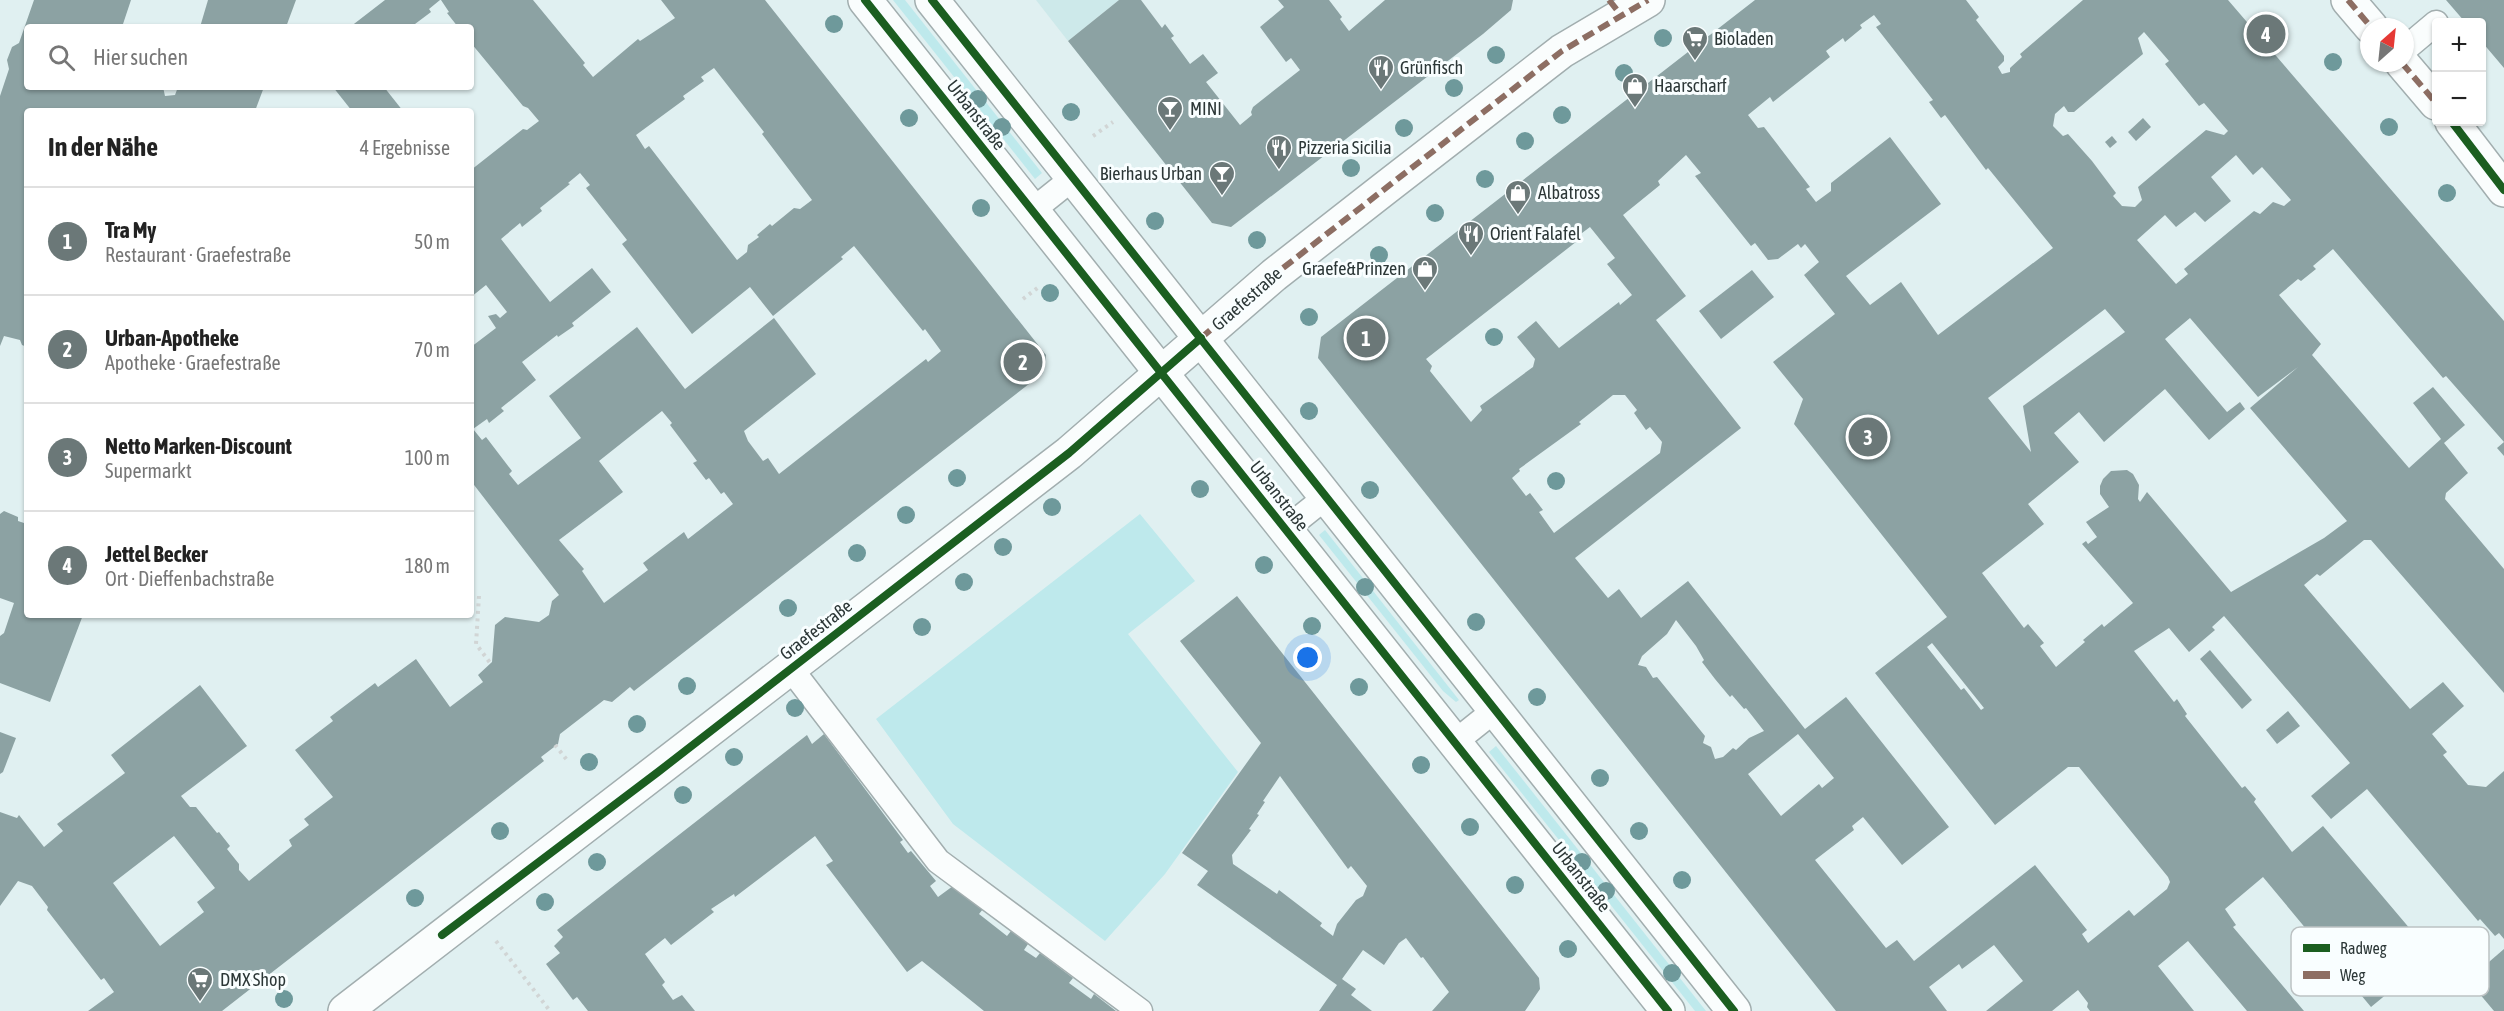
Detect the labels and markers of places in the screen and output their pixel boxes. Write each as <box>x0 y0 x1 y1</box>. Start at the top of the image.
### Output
pin: 4 <box>2246 12 2286 57</box>
supermarket icon: Bioladen <box>1680 24 1710 62</box>
place label: Bioladen <box>1714 28 1774 49</box>
restaurant icon: Grünfisch <box>1366 53 1396 91</box>
place label: Grünfisch <box>1400 57 1463 78</box>
shop icon: Haarscharf <box>1620 71 1650 109</box>
place label: Haarscharf <box>1654 75 1727 96</box>
bar icon: MINI <box>1155 94 1185 132</box>
place label: MINI <box>1190 98 1222 119</box>
restaurant icon: Pizzeria Sicilia <box>1264 133 1294 171</box>
place label: Pizzeria Sicilia <box>1298 137 1392 158</box>
bar icon: Bierhaus Urban <box>1207 159 1237 197</box>
place label: Bierhaus Urban <box>1100 163 1202 184</box>
shop icon: Albatross <box>1503 178 1533 216</box>
place label: Albatross <box>1538 182 1600 203</box>
restaurant icon: Orient Falafel <box>1456 219 1486 257</box>
place label: Orient Falafel <box>1490 223 1581 244</box>
shop icon: Graefe&Prinzen <box>1410 254 1440 292</box>
place label: Graefe&Prinzen <box>1302 258 1406 279</box>
pin: 1 <box>1346 316 1386 360</box>
pin: 2 <box>1004 340 1042 385</box>
pin: 3 <box>1848 414 1888 460</box>
supermarket icon: DMX Shop <box>185 965 215 1003</box>
place label: DMX Shop <box>220 969 286 990</box>

